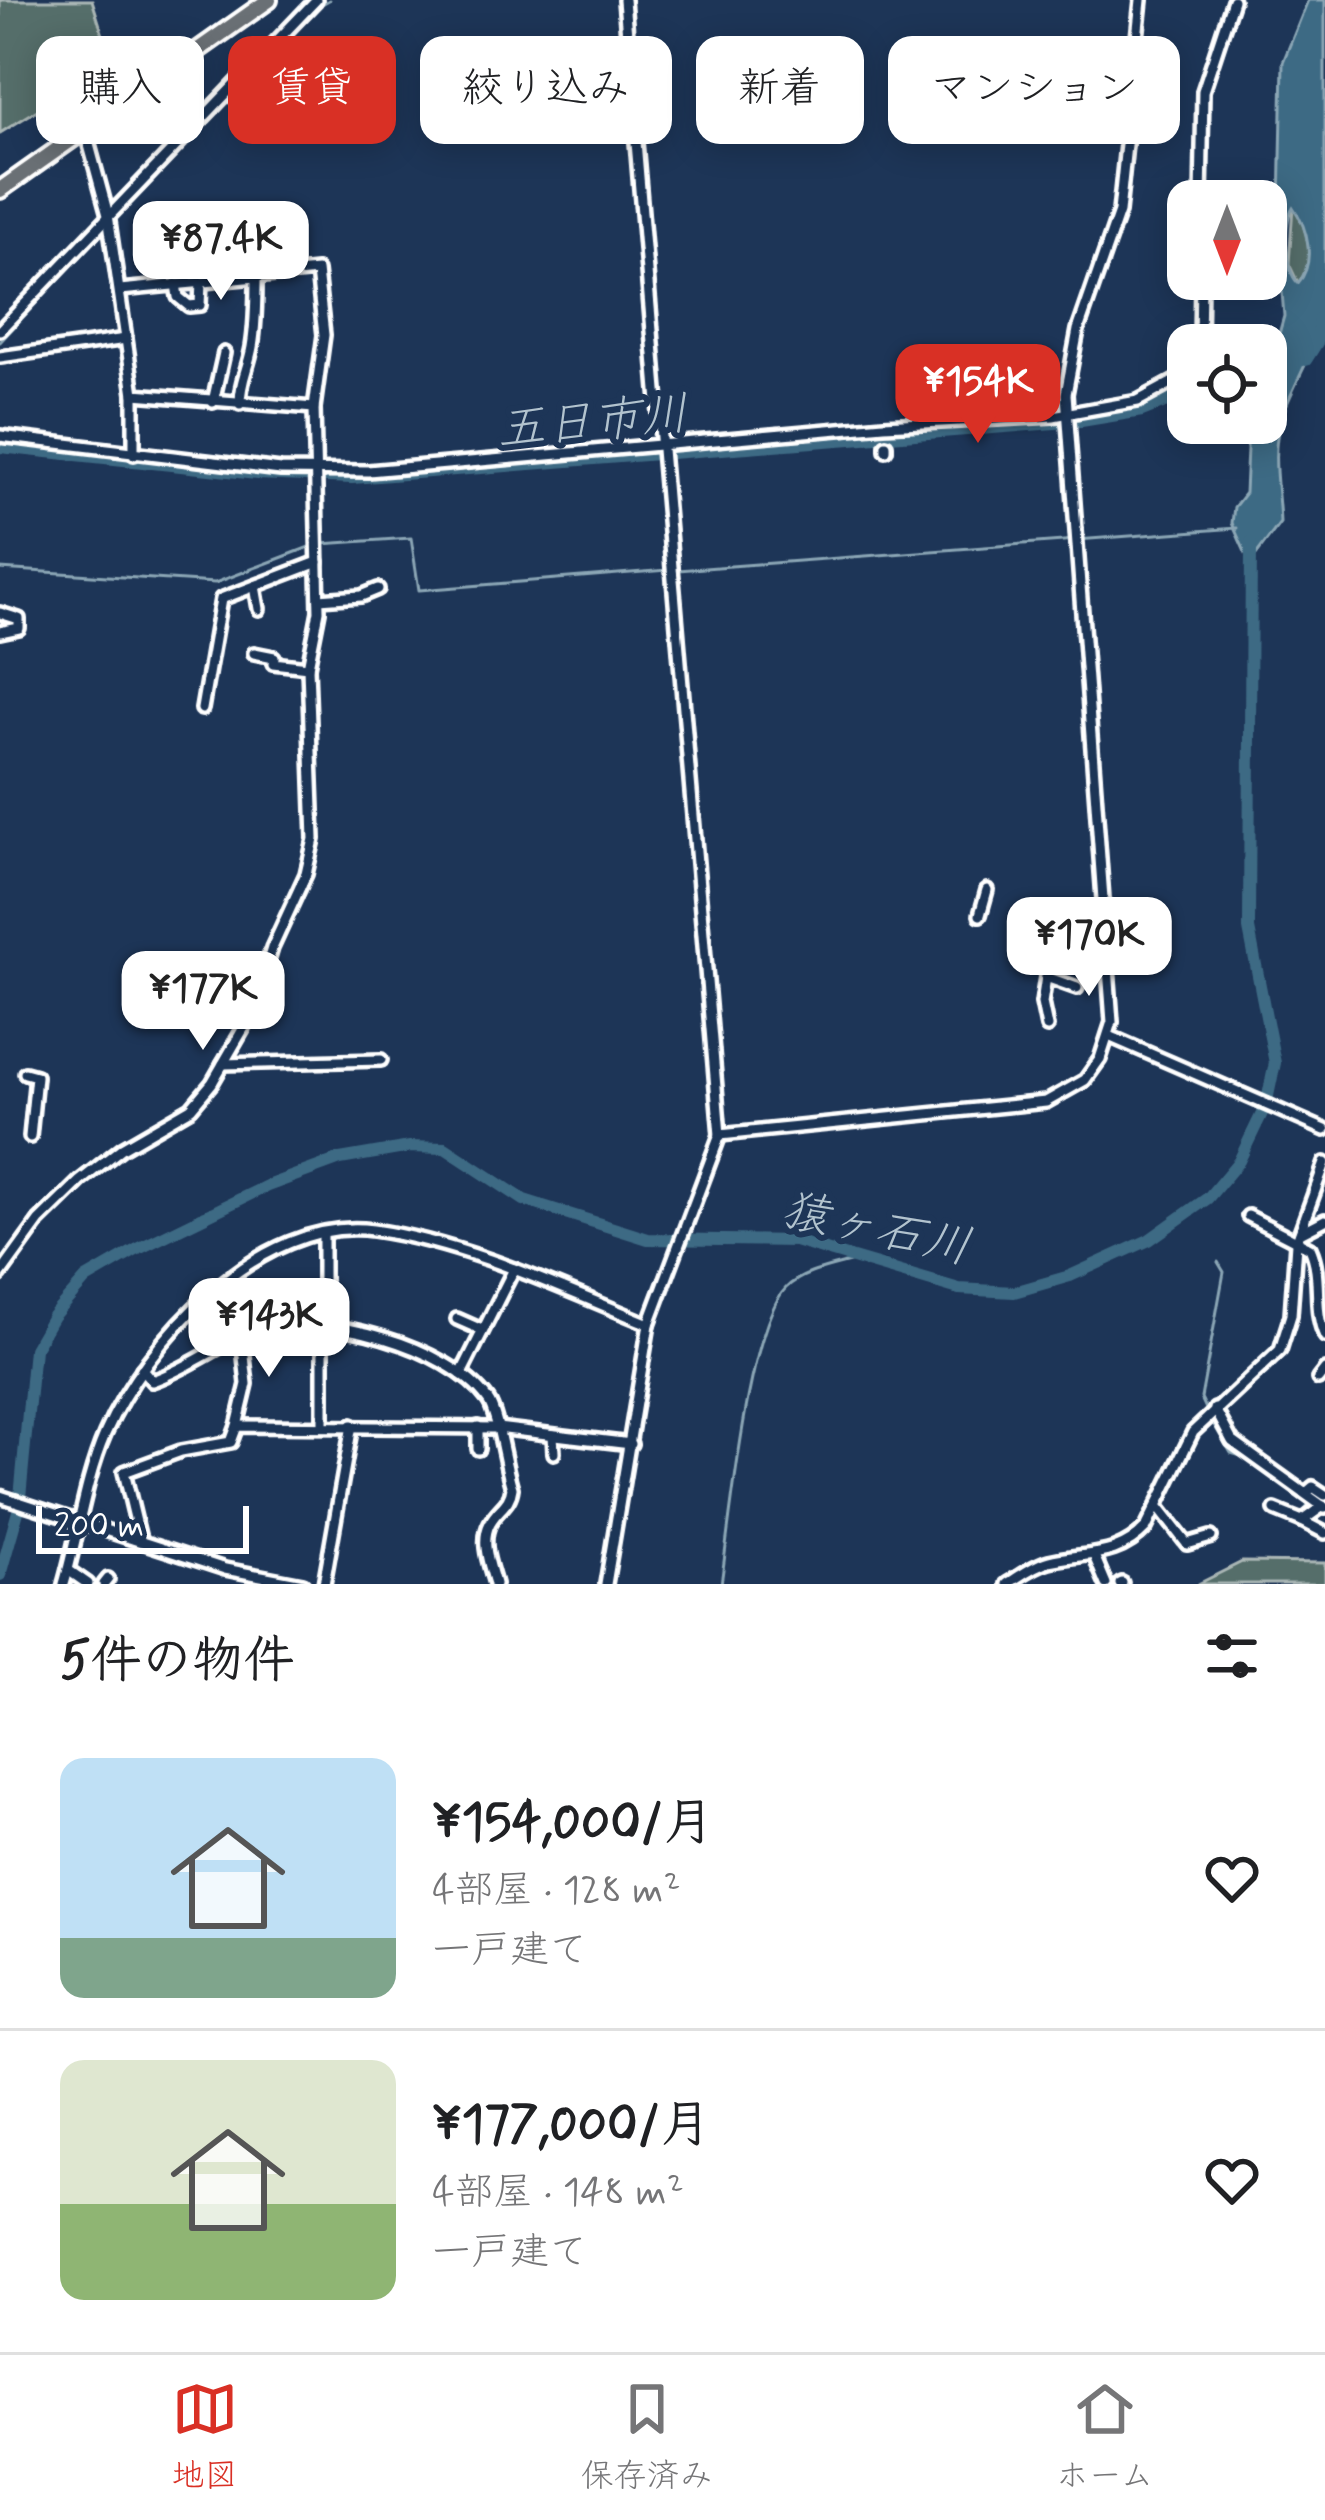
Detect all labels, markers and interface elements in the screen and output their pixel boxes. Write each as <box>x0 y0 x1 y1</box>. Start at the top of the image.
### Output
chip: 購入 <box>36 36 204 144</box>
chip: 賃貸 <box>228 36 396 144</box>
chip: 絞り込み <box>420 36 672 144</box>
chip: 新着 <box>696 36 864 144</box>
chip: マンション <box>888 36 1180 144</box>
north arrow <box>1167 180 1287 300</box>
map controls <box>1167 180 1287 444</box>
pin: ¥87.4K <box>123 201 319 303</box>
text: ¥87.4K <box>160 214 282 265</box>
button: locate <box>1167 324 1287 444</box>
pin: ¥154K <box>894 344 1062 446</box>
text: ¥154K <box>922 357 1034 408</box>
water label: 五日市川 <box>495 383 691 463</box>
pin: ¥170K <box>1005 897 1173 999</box>
text: ¥170K <box>1034 910 1144 961</box>
pin: ¥177K <box>119 951 287 1053</box>
text: ¥177K <box>149 964 257 1015</box>
water label: 猿ヶ石川 <box>776 1179 976 1281</box>
pin: ¥143K <box>185 1278 353 1380</box>
text: ¥143K <box>215 1291 323 1342</box>
scale bar <box>36 1500 249 1553</box>
text: 200 m <box>54 1505 144 1549</box>
icon: filters <box>1199 1623 1265 1689</box>
text: 5件の物件 <box>60 1629 295 1695</box>
text: ¥154,000/月 <box>432 1791 714 1857</box>
icon: home <box>156 1806 300 1950</box>
icon: heart <box>1199 1845 1265 1911</box>
text: 4部屋 · 128 m² <box>432 1866 681 1917</box>
text: 一戸建て <box>432 1926 588 1977</box>
text: ¥177,000/月 <box>432 2093 711 2159</box>
icon: home <box>156 2108 300 2252</box>
icon: heart <box>1199 2147 1265 2213</box>
text: 4部屋 · 148 m² <box>432 2168 684 2219</box>
text: 一戸建て <box>432 2228 588 2279</box>
tab: 地図 <box>172 2376 238 2499</box>
tab: 保存済み <box>581 2376 713 2499</box>
tab: ホーム <box>1056 2376 1153 2499</box>

